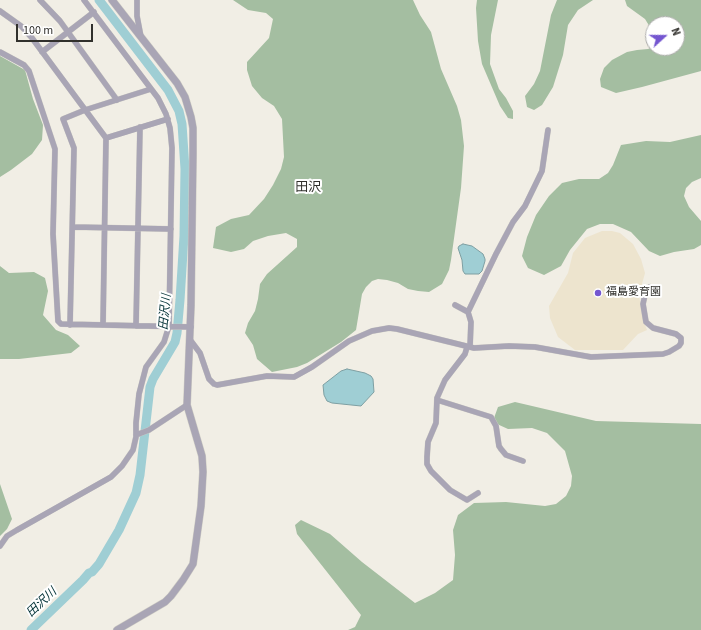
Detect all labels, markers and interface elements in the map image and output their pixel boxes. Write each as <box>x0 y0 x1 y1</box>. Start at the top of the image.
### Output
scale bar <box>18 16 95 42</box>
north arrow <box>645 16 685 56</box>
text: 100 m <box>23 22 53 39</box>
text: N <box>667 26 684 38</box>
district label: 田沢 <box>295 180 321 196</box>
place label: 福島愛育園 <box>606 286 661 300</box>
marker: 福島愛育園 <box>593 288 603 298</box>
water label: 田沢川 <box>157 293 175 331</box>
water label: 田沢川 <box>24 585 60 621</box>

